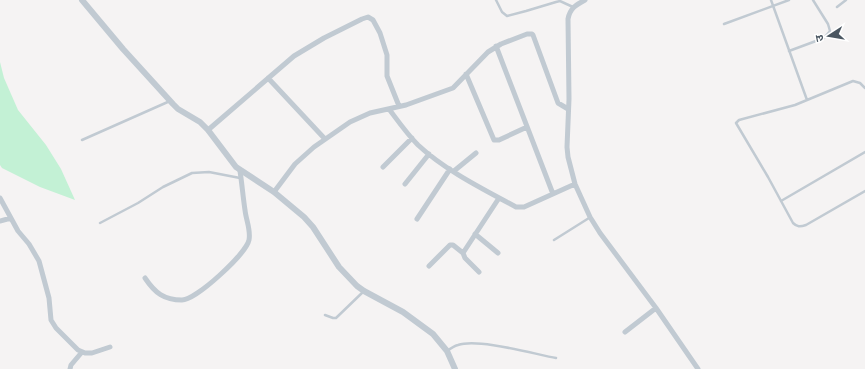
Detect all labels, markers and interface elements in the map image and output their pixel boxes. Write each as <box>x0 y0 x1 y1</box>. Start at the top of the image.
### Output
north arrow <box>809 16 849 56</box>
text: उ <box>813 33 827 42</box>

